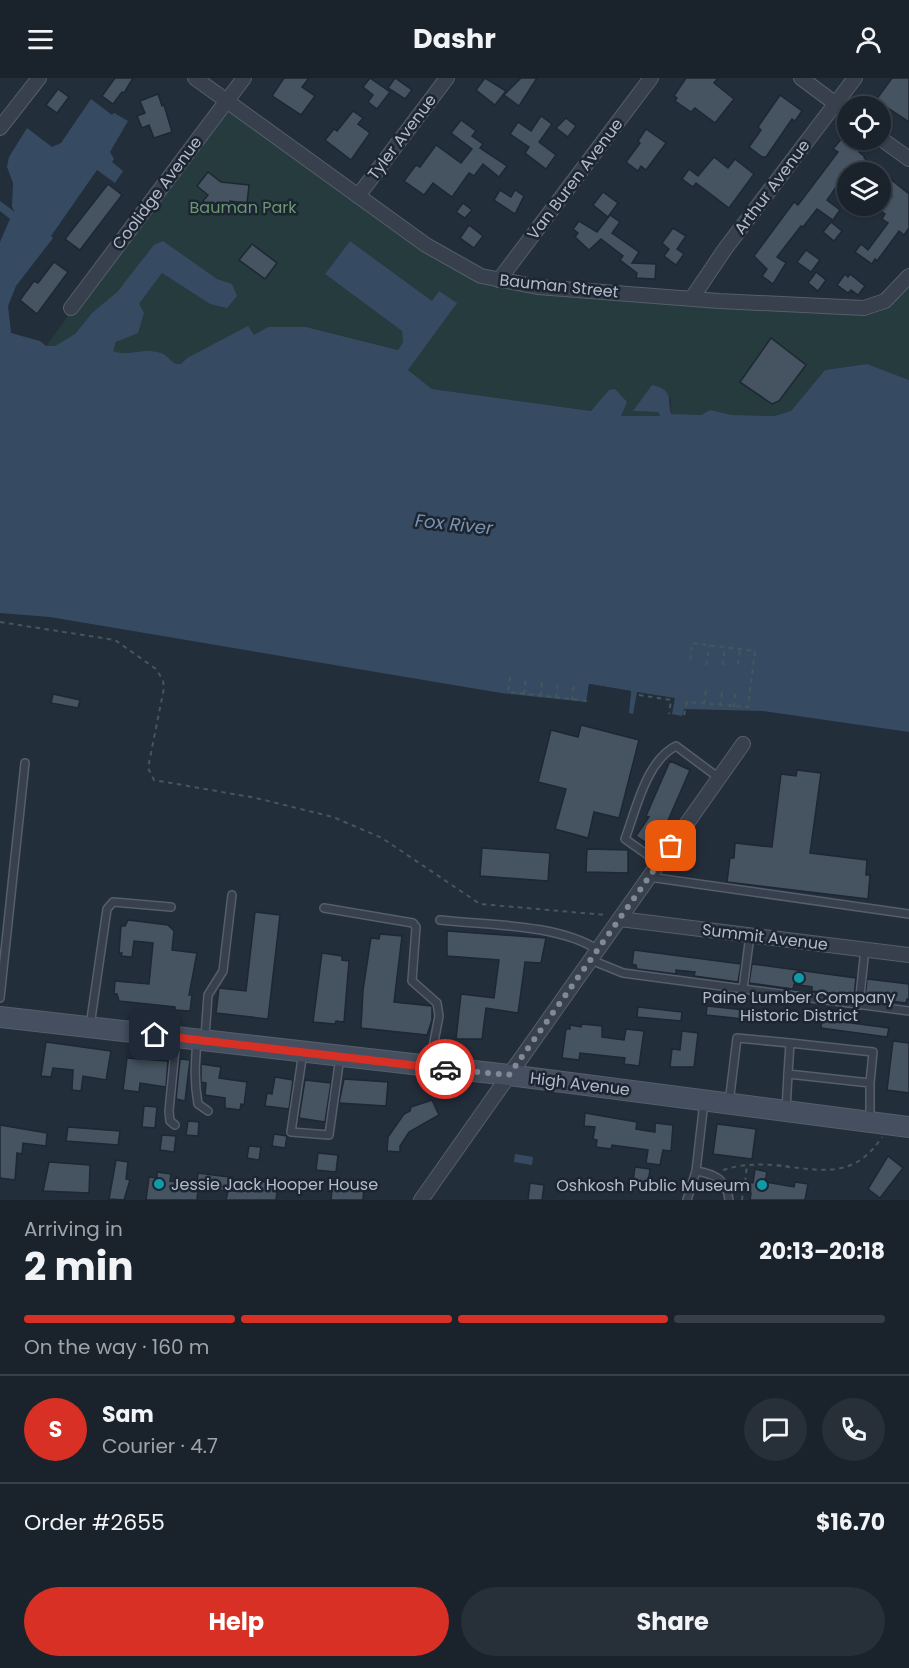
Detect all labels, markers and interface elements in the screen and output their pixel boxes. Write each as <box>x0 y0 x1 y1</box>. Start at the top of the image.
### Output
text: Dashr <box>413 20 496 57</box>
icon: menu <box>24 23 57 56</box>
icon: person <box>852 23 885 56</box>
street label: Tyler Avenue <box>362 89 442 185</box>
map controls <box>837 96 891 216</box>
button: locate <box>837 96 891 150</box>
street label: Van Buren Avenue <box>522 113 628 244</box>
street label: Coolidge Avenue <box>107 131 207 254</box>
street label: Arthur Avenue <box>729 135 815 239</box>
button: layers <box>837 162 891 216</box>
park label: Bauman Park <box>190 196 297 219</box>
street label: Bauman Street <box>498 268 620 304</box>
water label: Fox River <box>414 507 495 541</box>
pin <box>645 820 696 871</box>
icon: bag <box>654 829 687 862</box>
street label: Summit Avenue <box>701 918 829 956</box>
marker: Paine Lumber Company Historic District <box>792 971 806 985</box>
place label: Paine Lumber Company Historic District <box>702 986 896 1027</box>
pin <box>129 1009 180 1060</box>
icon: home <box>138 1018 171 1051</box>
courier <box>415 1039 475 1099</box>
icon: car <box>429 1053 462 1086</box>
street label: High Avenue <box>529 1066 631 1102</box>
place label: Jessie Jack Hooper House <box>171 1173 378 1196</box>
place label: Oshkosh Public Museum <box>556 1174 750 1197</box>
marker: Jessie Jack Hooper House <box>152 1177 166 1191</box>
marker: Oshkosh Public Museum <box>755 1178 769 1192</box>
text: Arriving in <box>24 1215 123 1243</box>
text: 20:13–20:18 <box>759 1236 885 1267</box>
text: 2 min <box>24 1239 134 1294</box>
text: On the way · 160 m <box>24 1333 209 1361</box>
button: chat <box>744 1398 807 1461</box>
button: phone <box>822 1398 885 1461</box>
text: Sam <box>102 1399 154 1430</box>
text: S <box>49 1414 62 1445</box>
text: Courier · 4.7 <box>102 1432 218 1460</box>
text: Order #2655 <box>24 1507 165 1538</box>
text: $16.70 <box>816 1507 885 1538</box>
button: Help <box>24 1587 449 1656</box>
button: Share <box>461 1587 885 1656</box>

